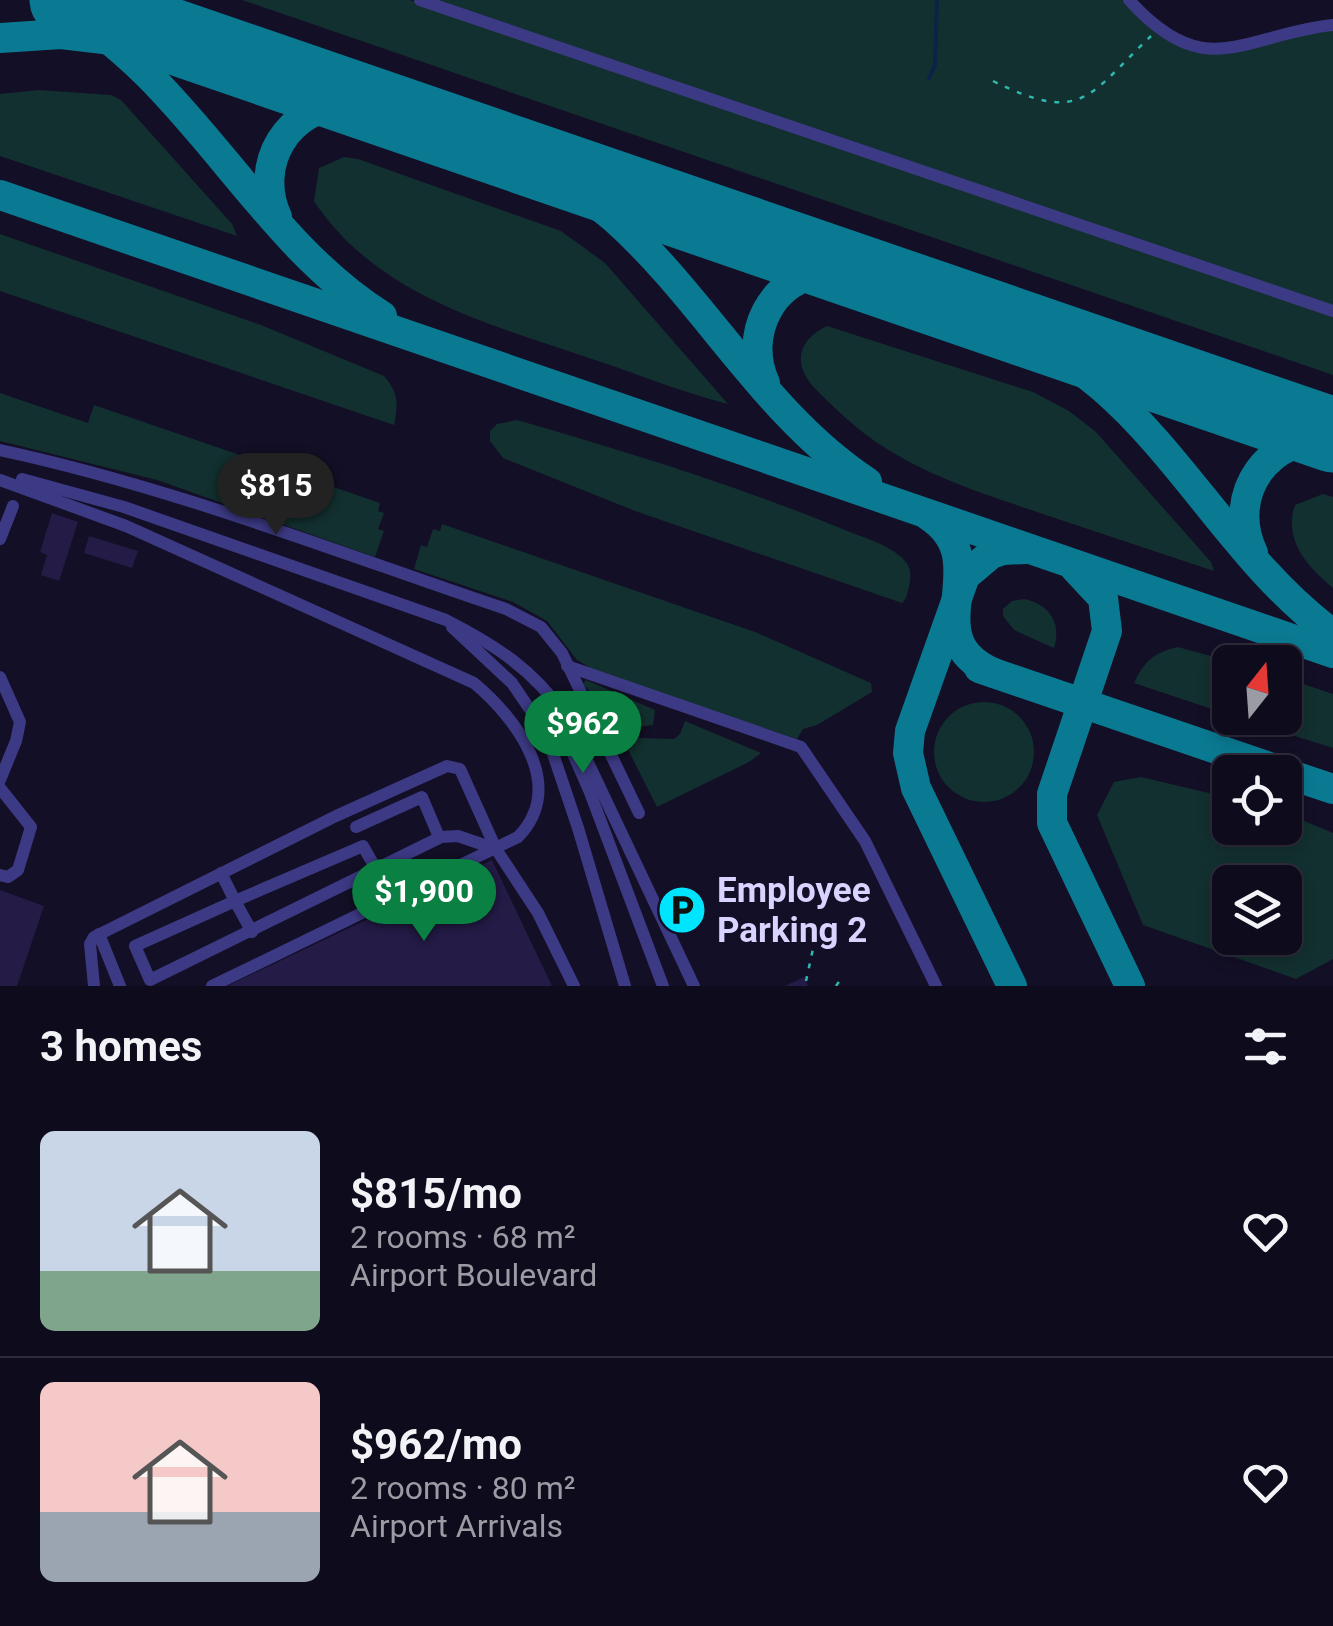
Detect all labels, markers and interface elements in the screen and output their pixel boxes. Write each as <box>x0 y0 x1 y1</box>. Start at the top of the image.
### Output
pin: $815 <box>217 453 335 538</box>
text: $815 <box>239 466 313 504</box>
north arrow <box>1212 645 1302 735</box>
map controls <box>1212 645 1302 955</box>
pin: $962 <box>524 691 642 776</box>
text: $962 <box>546 704 620 742</box>
button: locate <box>1212 755 1302 845</box>
pin: $1,900 <box>343 859 505 944</box>
button: layers <box>1212 865 1302 955</box>
place label: Employee Parking 2 <box>717 870 871 951</box>
text: $1,900 <box>374 872 474 910</box>
parking icon: Employee Parking 2 <box>656 884 708 936</box>
icon: filters <box>1238 1019 1293 1074</box>
text: 3 homes <box>40 1022 202 1071</box>
text: $815/mo <box>350 1169 522 1218</box>
icon: home <box>120 1171 240 1291</box>
icon: heart <box>1238 1204 1293 1259</box>
text: 2 rooms · 68 m² <box>350 1218 575 1256</box>
text: Airport Boulevard <box>350 1256 597 1294</box>
text: $962/mo <box>350 1420 522 1469</box>
icon: home <box>120 1422 240 1542</box>
icon: heart <box>1238 1455 1293 1510</box>
text: 2 rooms · 80 m² <box>350 1469 575 1507</box>
text: Airport Arrivals <box>350 1507 563 1545</box>

